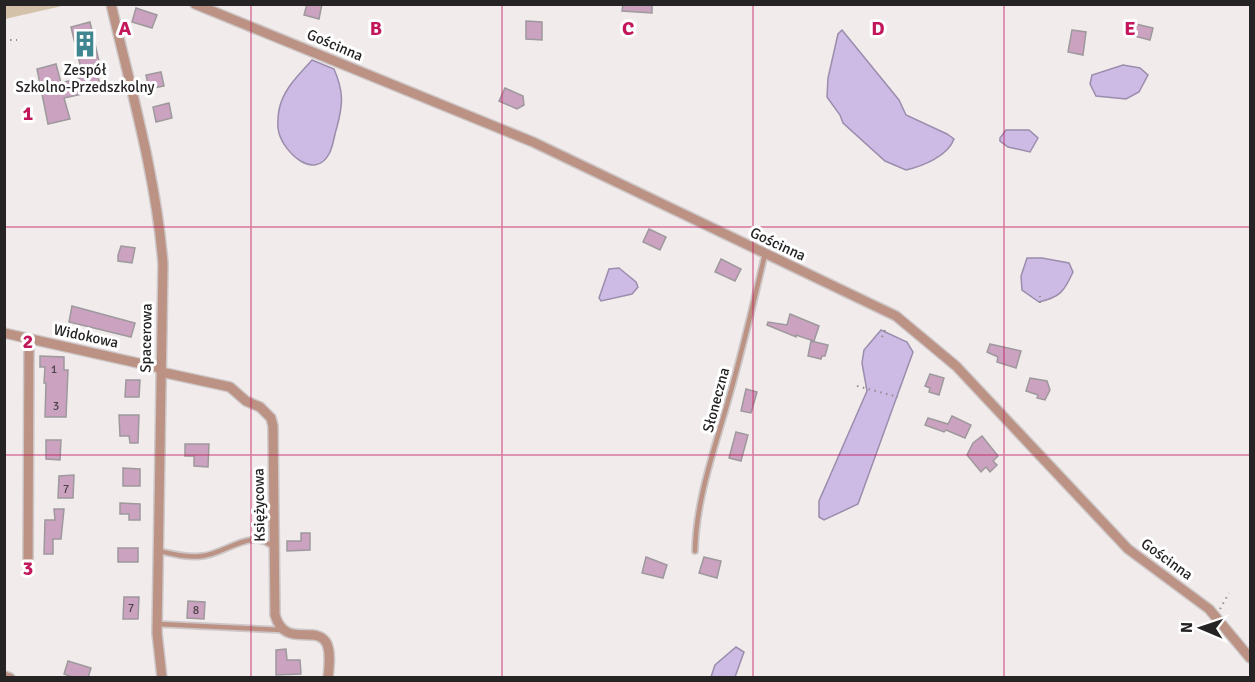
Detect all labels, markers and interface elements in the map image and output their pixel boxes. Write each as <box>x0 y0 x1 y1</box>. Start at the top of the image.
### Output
text: A <box>119 16 132 41</box>
text: B <box>370 16 382 41</box>
text: C <box>622 16 634 41</box>
text: D <box>871 16 885 41</box>
text: E <box>1124 16 1136 41</box>
street label: Gościnna <box>304 25 366 65</box>
building icon: Zespół Szkolno-Przedszkolny <box>70 29 100 59</box>
place label: Zespół Szkolno-Przedszkolny <box>15 61 155 96</box>
text: 1 <box>23 101 34 126</box>
street label: Gościnna <box>747 223 809 265</box>
street label: Spacerowa <box>136 303 156 373</box>
street label: Widokowa <box>52 320 120 352</box>
text: 2 <box>23 329 33 354</box>
house number: 1 <box>51 362 57 377</box>
street label: Słoneczna <box>699 366 733 434</box>
house number: 3 <box>53 399 59 414</box>
street label: Księżycowa <box>249 468 269 542</box>
house number: 7 <box>63 482 69 497</box>
street label: Gościnna <box>1138 534 1196 584</box>
text: 3 <box>23 556 33 581</box>
north arrow <box>1171 598 1231 658</box>
house number: 7 <box>128 601 134 616</box>
house number: 8 <box>193 603 199 618</box>
text: N <box>1177 622 1197 633</box>

